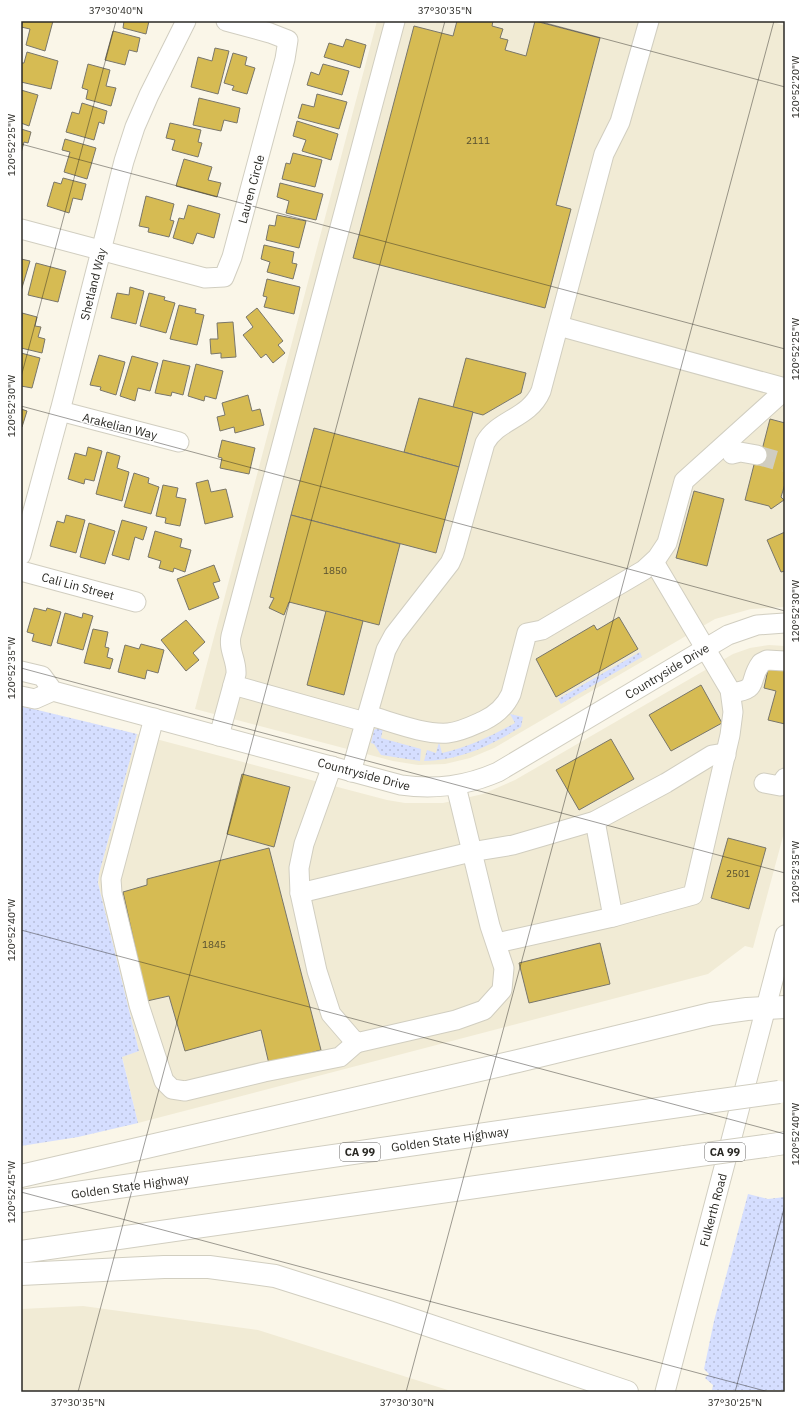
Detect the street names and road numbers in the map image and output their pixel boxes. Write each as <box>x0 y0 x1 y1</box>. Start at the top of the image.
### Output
street label: Lauren Circle <box>235 153 267 225</box>
street label: Shetland Way <box>77 246 109 322</box>
street label: Arakelian Way <box>81 409 159 443</box>
street label: Cali Lin Street <box>40 569 116 603</box>
street label: Countryside Drive <box>622 640 712 702</box>
street label: Countryside Drive <box>316 754 412 794</box>
street label: Golden State Highway <box>390 1123 510 1155</box>
road number: CA 99 <box>340 1143 380 1161</box>
road number: CA 99 <box>705 1143 745 1161</box>
street label: Golden State Highway <box>70 1170 190 1202</box>
street label: Fulkerth Road <box>696 1172 730 1248</box>

